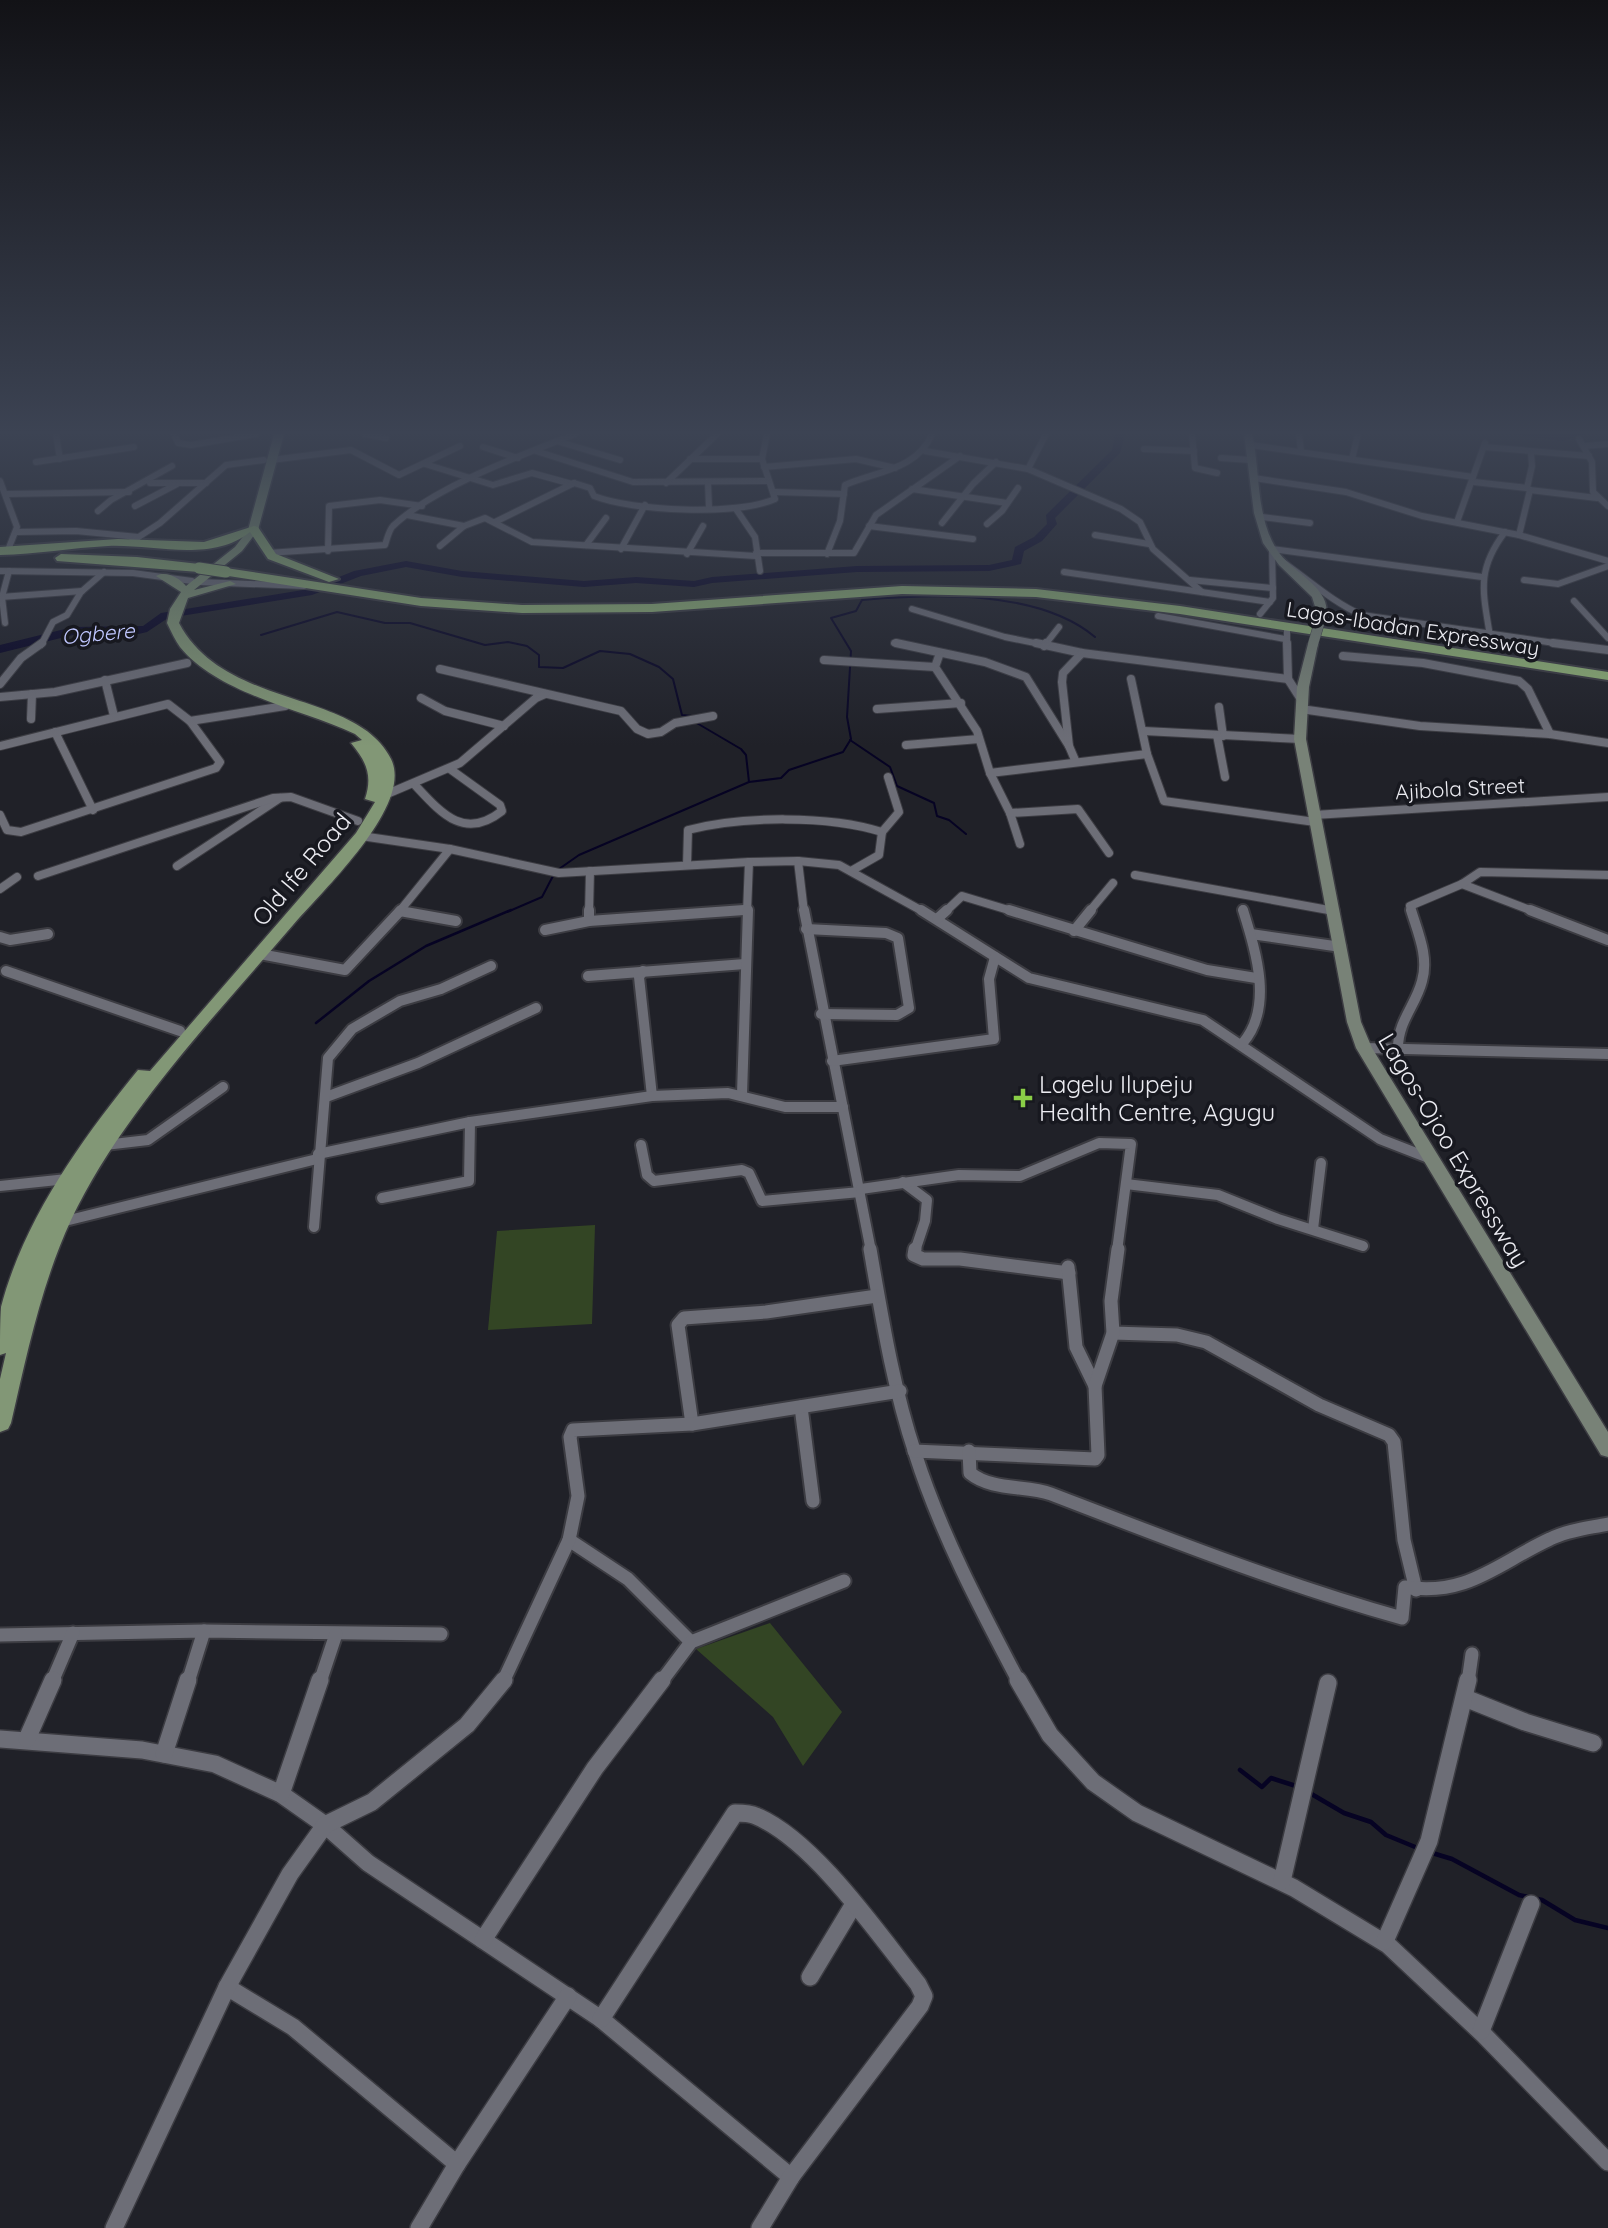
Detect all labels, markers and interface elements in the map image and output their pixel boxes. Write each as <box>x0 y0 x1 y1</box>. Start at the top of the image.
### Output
street label: Lagos-Ibadan Expressway <box>1285 595 1541 661</box>
water label: Ogbere <box>60 617 137 649</box>
street label: Ajibola Street <box>1394 772 1526 804</box>
street label: Old Ife Road <box>245 806 357 932</box>
street label: Lagos-Ojoo Expressway <box>1372 1027 1536 1273</box>
place label: Lagelu Ilupeju Health Centre, Agugu <box>1039 1069 1275 1127</box>
marker: Lagelu Ilupeju Health Centre, Agugu <box>1013 1088 1033 1108</box>

